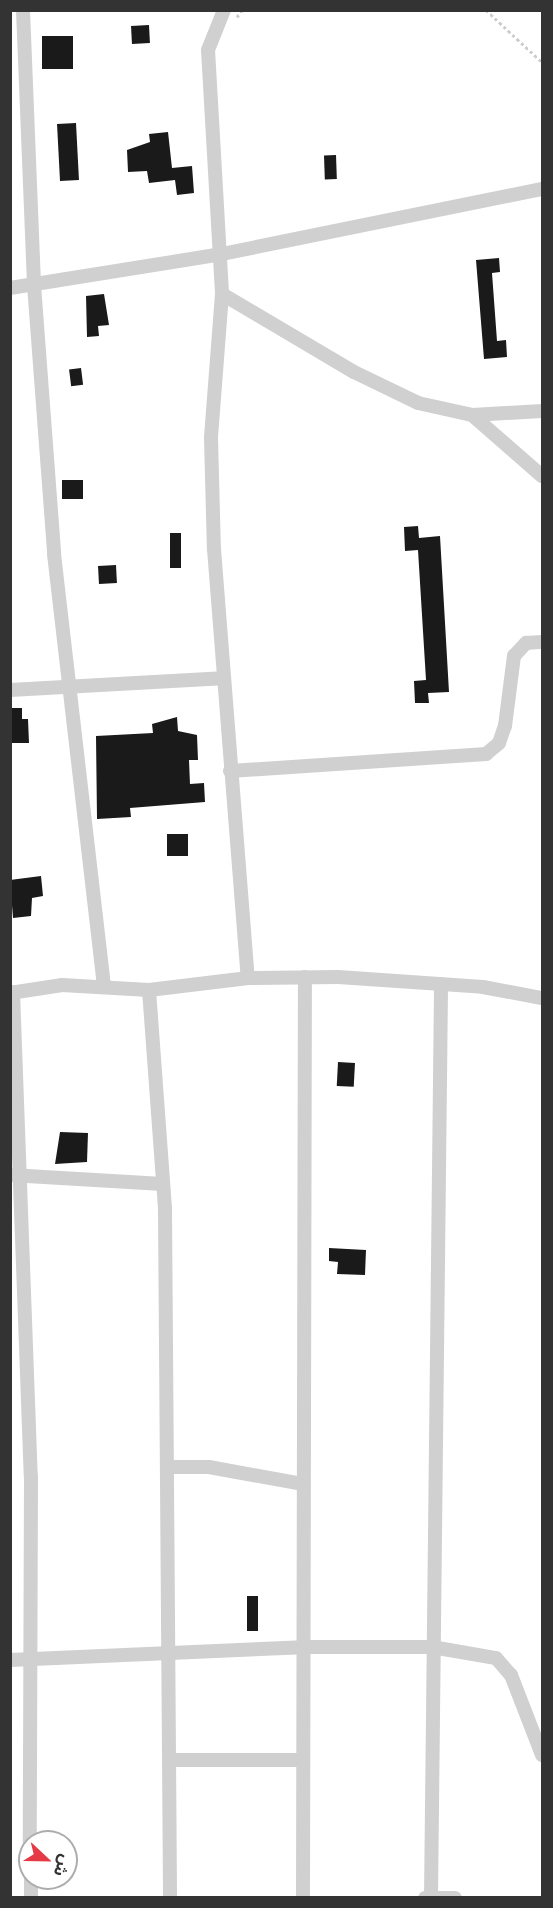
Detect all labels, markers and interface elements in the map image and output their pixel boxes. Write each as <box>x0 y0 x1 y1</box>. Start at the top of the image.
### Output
north arrow <box>18 1830 78 1890</box>
text: ش <box>49 1852 77 1880</box>

